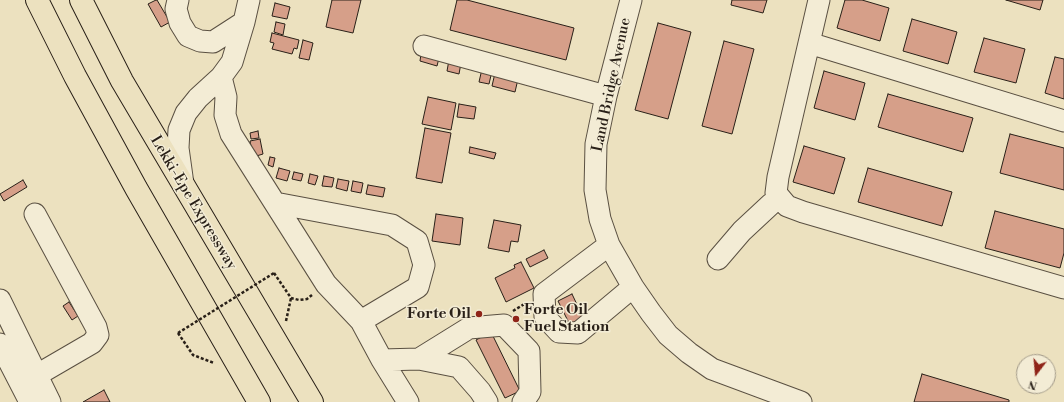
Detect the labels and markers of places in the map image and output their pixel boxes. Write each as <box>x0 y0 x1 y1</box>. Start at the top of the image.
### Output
place label: Forte Oil Fuel Station <box>524 301 609 336</box>
place label: Forte Oil <box>407 305 471 323</box>
marker: Forte Oil <box>474 309 484 319</box>
marker: Forte Oil Fuel Station <box>511 314 521 324</box>

